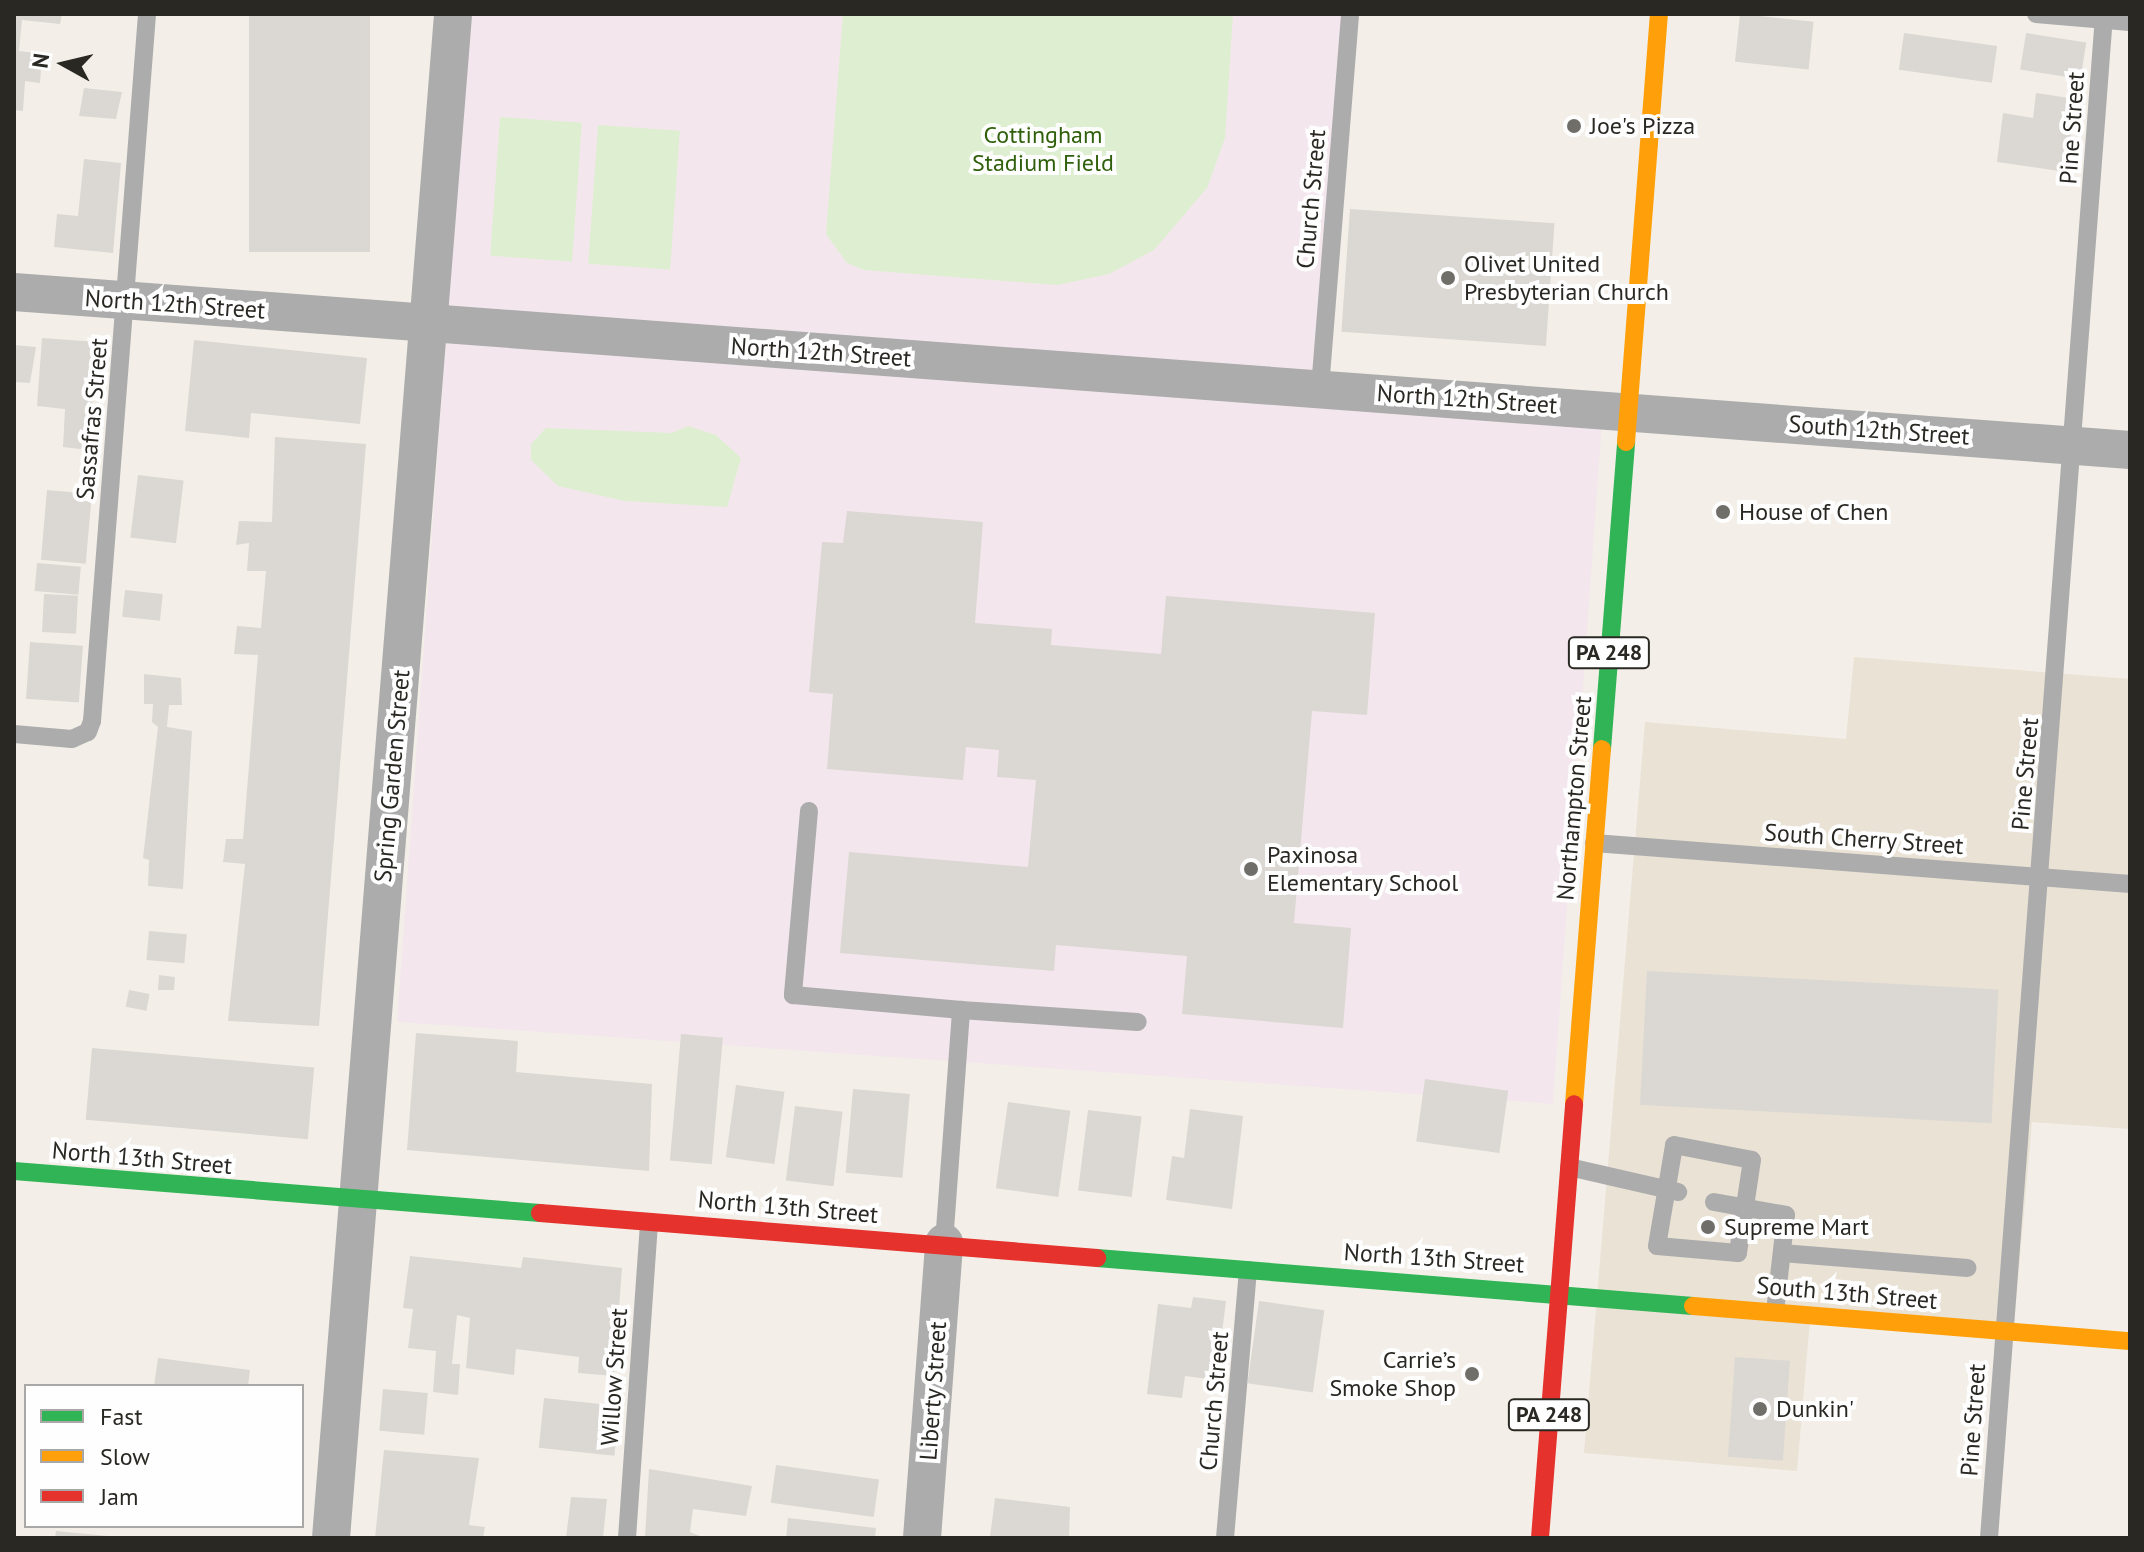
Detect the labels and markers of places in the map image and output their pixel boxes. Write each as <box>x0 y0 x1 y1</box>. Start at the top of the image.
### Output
place label: Joe's Pizza <box>1590 112 1695 140</box>
marker: Joe's Pizza <box>1565 117 1583 135</box>
place label: Olivet United Presbyterian Church <box>1464 250 1669 306</box>
marker: Olivet United Presbyterian Church <box>1439 269 1457 287</box>
place label: House of Chen <box>1739 498 1888 526</box>
marker: House of Chen <box>1714 503 1732 521</box>
place label: Paxinosa Elementary School <box>1267 841 1459 897</box>
marker: Paxinosa Elementary School <box>1242 860 1260 878</box>
place label: Supreme Mart <box>1724 1213 1869 1241</box>
marker: Supreme Mart <box>1699 1218 1717 1236</box>
place label: Carrie’s Smoke Shop <box>1329 1346 1456 1402</box>
marker: Carrie’s Smoke Shop <box>1463 1365 1481 1383</box>
place label: Dunkin' <box>1776 1395 1854 1423</box>
marker: Dunkin' <box>1751 1400 1769 1418</box>

